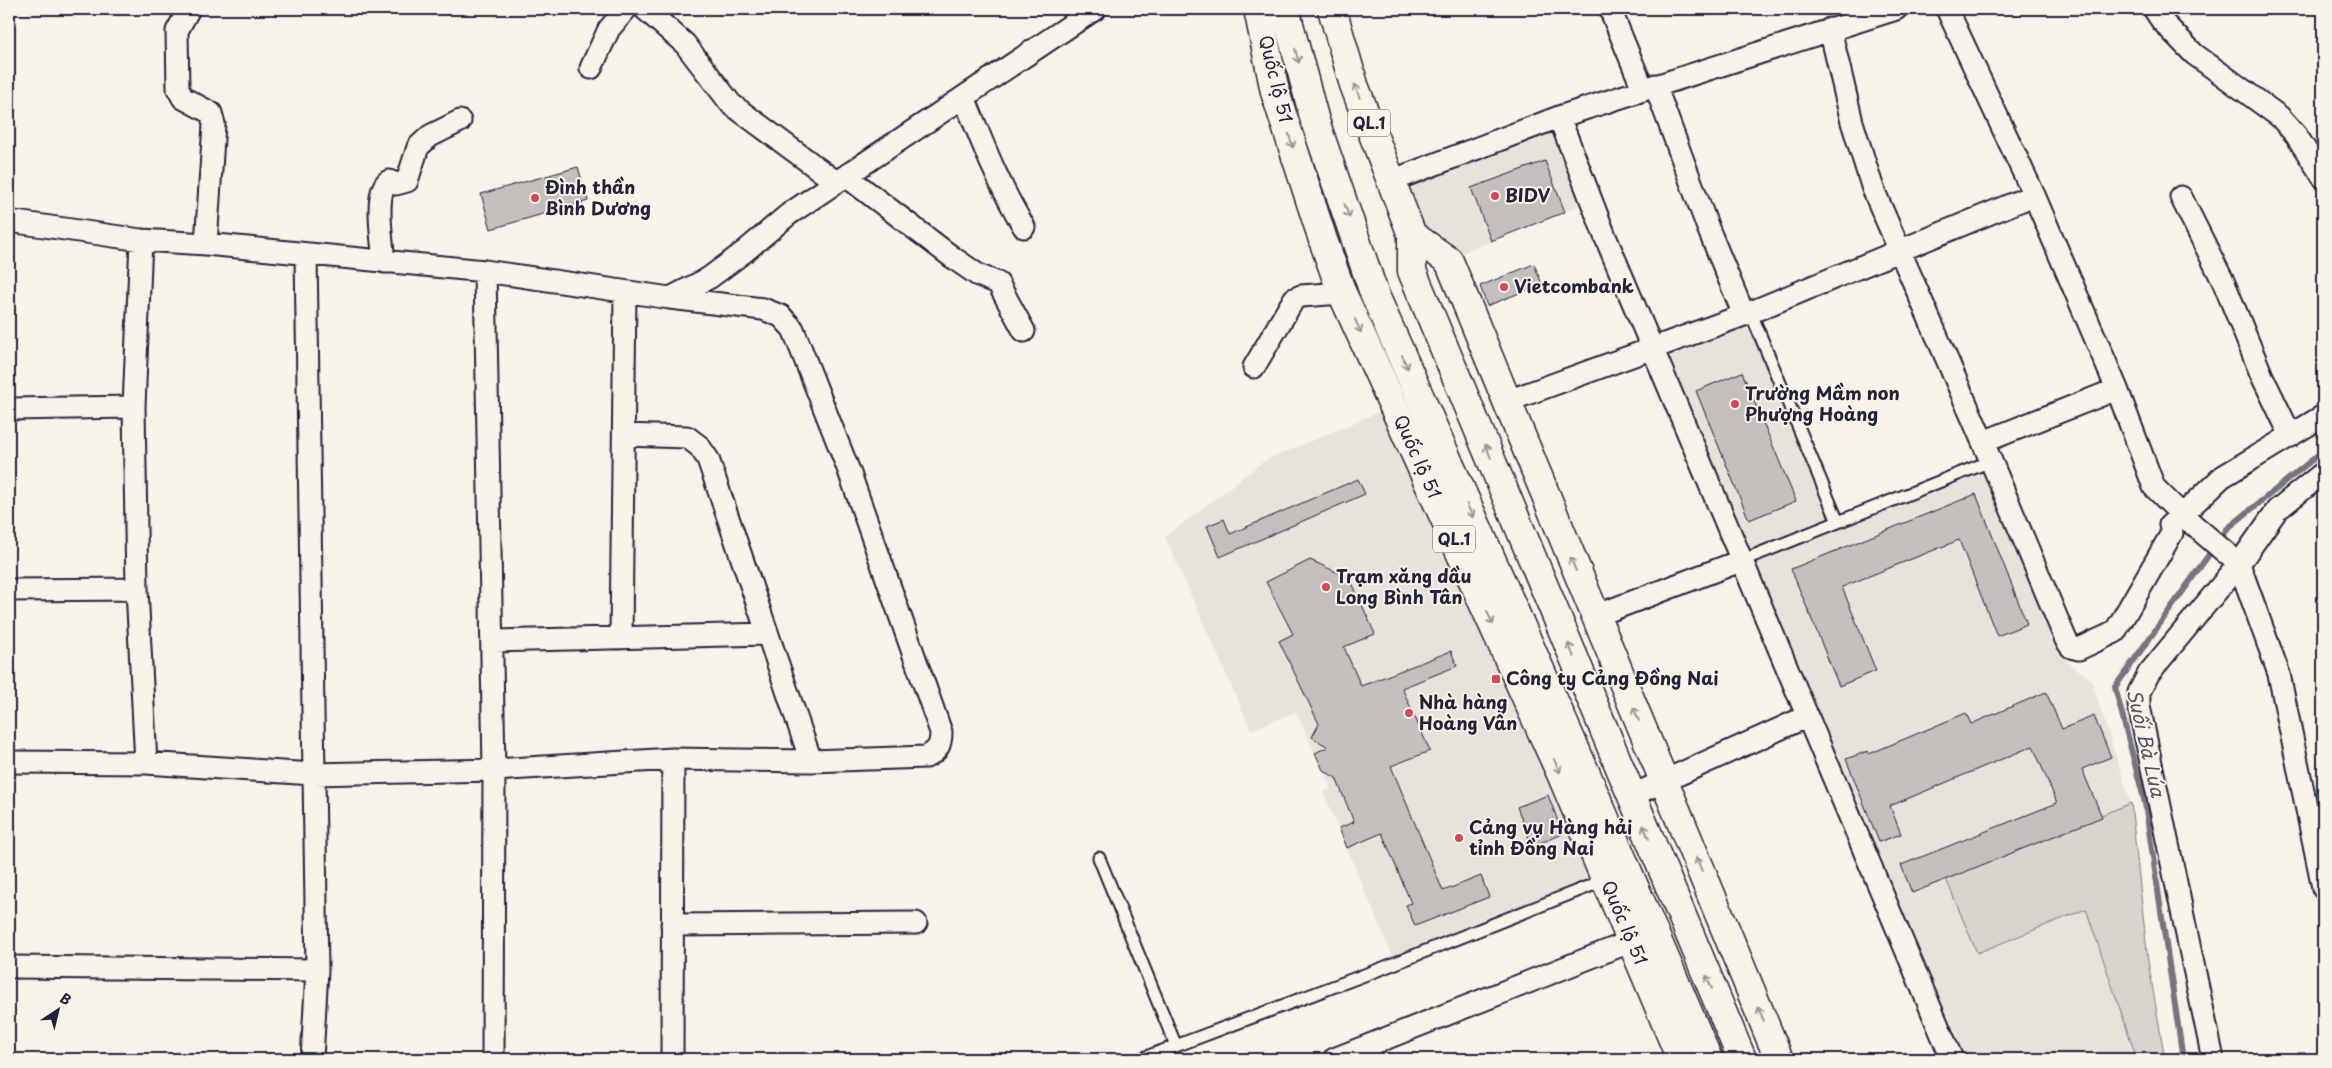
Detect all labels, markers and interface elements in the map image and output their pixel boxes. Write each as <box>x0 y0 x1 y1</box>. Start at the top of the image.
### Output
street label: Quốc lộ 51 <box>1253 32 1300 125</box>
one-way arrow <box>1293 48 1302 64</box>
one-way arrow <box>1352 84 1361 99</box>
road number: QL.1 <box>1348 110 1390 136</box>
one-way arrow <box>1287 132 1296 148</box>
place label: Đình thần Bình Dương <box>545 173 651 221</box>
place label: BIDV <box>1505 181 1551 208</box>
marker: BIDV <box>1489 190 1501 202</box>
marker: Đình thần Bình Dương <box>529 192 541 204</box>
one-way arrow <box>1342 202 1352 218</box>
place label: Vietcombank <box>1514 272 1634 299</box>
marker: Vietcombank <box>1498 281 1510 293</box>
one-way arrow <box>1353 318 1363 333</box>
one-way arrow <box>1400 354 1410 369</box>
place label: Trường Mầm non Phượng Hoàng <box>1745 379 1900 427</box>
marker: Trường Mầm non Phượng Hoàng <box>1729 398 1741 410</box>
street label: Quốc lộ 51 <box>1388 410 1449 503</box>
one-way arrow <box>1483 444 1493 459</box>
one-way arrow <box>1466 503 1476 518</box>
road number: QL.1 <box>1433 526 1475 552</box>
one-way arrow <box>1568 557 1578 572</box>
place label: Trạm xăng dầu Long Bình Tân <box>1336 562 1472 610</box>
marker: Trạm xăng dầu Long Bình Tân <box>1320 581 1332 593</box>
one-way arrow <box>1486 610 1496 625</box>
one-way arrow <box>1565 643 1575 658</box>
place label: Công ty Cảng Đồng Nai <box>1506 664 1719 691</box>
marker: Công ty Cảng Đồng Nai <box>1490 673 1502 685</box>
water label: Suối Bà Lúa <box>2121 686 2173 801</box>
place label: Nhà hàng Hoàng Vân <box>1419 688 1517 736</box>
marker: Nhà hàng Hoàng Vân <box>1403 707 1415 719</box>
one-way arrow <box>1631 707 1641 722</box>
one-way arrow <box>1553 758 1563 773</box>
place label: Cảng vụ Hàng hải tỉnh Đồng Nai <box>1469 813 1632 861</box>
one-way arrow <box>1641 825 1651 840</box>
marker: Cảng vụ Hàng hải tỉnh Đồng Nai <box>1453 832 1465 844</box>
one-way arrow <box>1693 857 1703 872</box>
street label: Quốc lộ 51 <box>1596 876 1655 969</box>
one-way arrow <box>1704 975 1714 990</box>
north arrow <box>32 986 82 1036</box>
text: B <box>56 988 76 1010</box>
one-way arrow <box>1755 1007 1765 1022</box>

